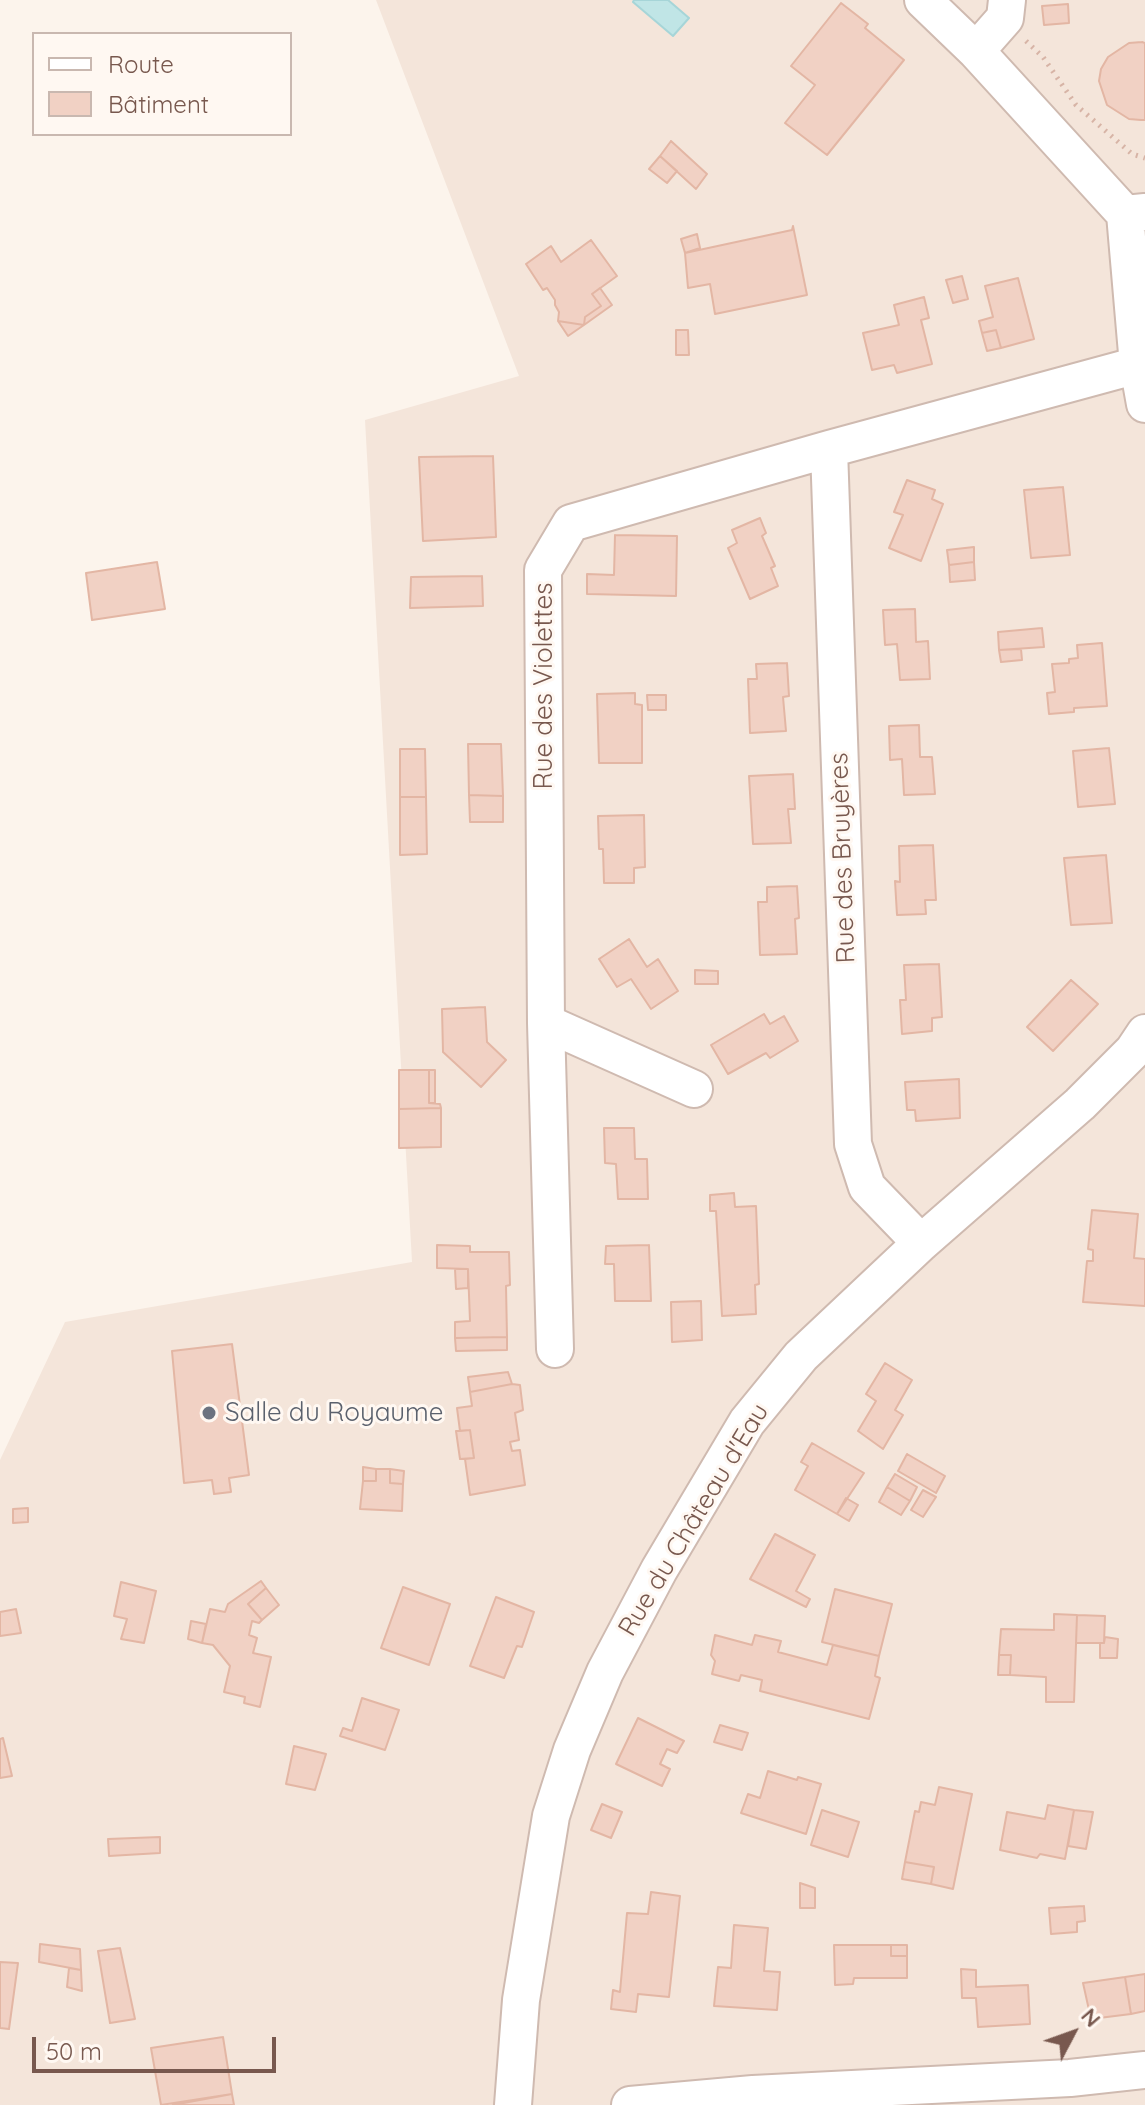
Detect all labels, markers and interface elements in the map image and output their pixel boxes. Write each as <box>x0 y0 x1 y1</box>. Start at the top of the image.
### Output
legend <box>32 32 292 136</box>
text: Route <box>108 49 174 79</box>
text: Bâtiment <box>108 89 209 119</box>
street label: Rue des Violettes <box>528 583 560 789</box>
street label: Rue des Bruyères <box>824 752 862 964</box>
place label: Salle du Royaume <box>225 1397 443 1429</box>
street label: Rue du Château d'Eau <box>612 1398 776 1642</box>
marker: Salle du Royaume <box>200 1404 218 1422</box>
north arrow <box>1033 1993 1113 2073</box>
text: N <box>1075 2002 1107 2033</box>
scale bar <box>36 2021 280 2071</box>
text: 50 m <box>46 2036 102 2066</box>

